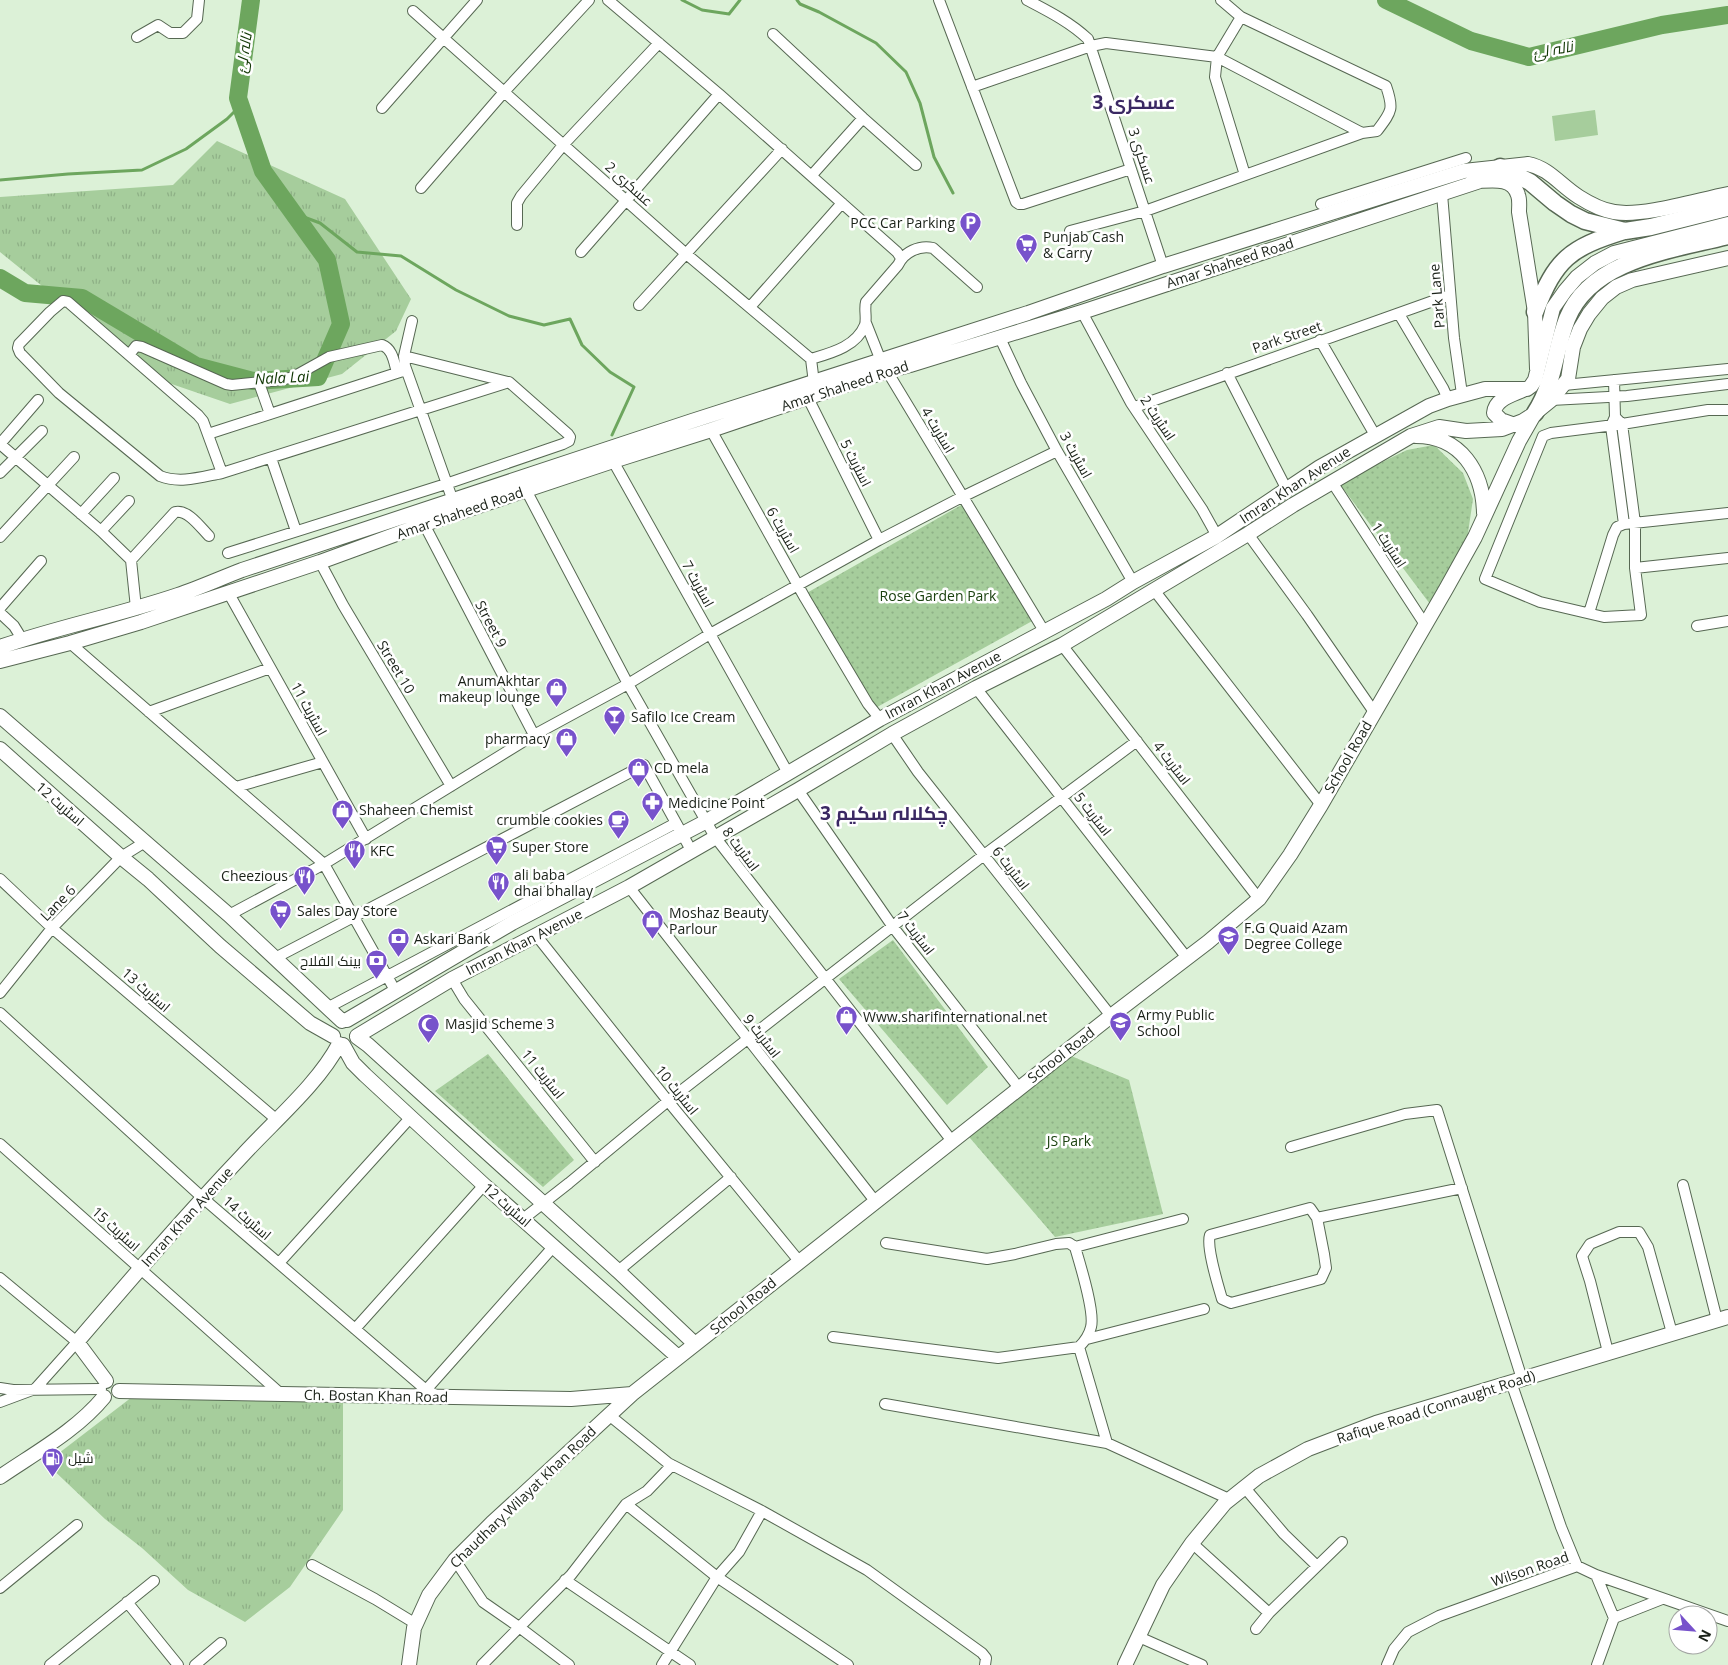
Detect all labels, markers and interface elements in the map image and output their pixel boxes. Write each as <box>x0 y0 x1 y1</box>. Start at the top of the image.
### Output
water label: نالہ لئ <box>230 29 256 74</box>
water label: نالہ لئ <box>1531 35 1577 63</box>
district label: عسکری 3 <box>1093 89 1175 115</box>
street label: عسکری 3 <box>1124 125 1160 186</box>
street label: عسکری 2 <box>601 157 657 210</box>
parking icon: PCC Car Parking <box>959 211 983 242</box>
place label: PCC Car Parking <box>850 213 955 232</box>
place label: Punjab Cash & Carry <box>1043 227 1124 262</box>
supermarket icon: Punjab Cash & Carry <box>1015 233 1039 264</box>
street label: Amar Shaheed Road <box>1164 233 1296 292</box>
street label: Park Lane <box>1424 263 1449 329</box>
street label: Park Street <box>1250 316 1324 357</box>
street label: Amar Shaheed Road <box>779 356 911 415</box>
water label: Nala Lai <box>254 366 310 388</box>
street label: اسٹریٹ 2 <box>1136 391 1180 444</box>
street label: اسٹریٹ 4 <box>917 403 960 456</box>
street label: اسٹریٹ 3 <box>1056 428 1097 481</box>
street label: اسٹریٹ 5 <box>837 436 876 490</box>
street label: Imran Khan Avenue <box>1236 442 1354 528</box>
street label: Amar Shaheed Road <box>394 482 526 543</box>
street label: اسٹریٹ 6 <box>763 503 804 556</box>
street label: اسٹریٹ 1 <box>1368 518 1411 571</box>
street label: اسٹریٹ 7 <box>678 557 719 610</box>
park label: Rose Garden Park <box>880 586 997 605</box>
street label: Street 9 <box>471 597 512 651</box>
street label: Street 10 <box>373 637 420 697</box>
street label: Imran Khan Avenue <box>882 646 1004 723</box>
place label: AnumAkhtar makeup lounge <box>439 671 540 706</box>
shop icon: AnumAkhtar makeup lounge <box>544 677 568 708</box>
street label: اسٹریٹ 11 <box>287 679 332 739</box>
bar icon: Safilo Ice Cream <box>603 705 627 736</box>
place label: Safilo Ice Cream <box>631 707 736 726</box>
street label: School Road <box>1319 717 1376 796</box>
shop icon: pharmacy <box>554 727 578 758</box>
place label: pharmacy <box>485 729 551 748</box>
street label: اسٹریٹ 4 <box>1149 737 1195 788</box>
shop icon: CD mela <box>626 756 650 787</box>
place label: CD mela <box>654 758 709 777</box>
street label: اسٹریٹ 12 <box>32 777 89 830</box>
street label: اسٹریٹ 5 <box>1070 788 1116 839</box>
pharmacy icon: Medicine Point <box>640 791 664 822</box>
place label: Medicine Point <box>668 793 765 812</box>
shop icon: Shaheen Chemist <box>331 798 355 829</box>
place label: Shaheen Chemist <box>359 800 473 819</box>
district label: چکلالہ سکیم 3 <box>820 800 948 827</box>
cafe icon: crumble cookies <box>607 808 631 839</box>
place label: crumble cookies <box>496 810 603 829</box>
street label: اسٹریٹ 8 <box>719 823 764 875</box>
supermarket icon: Super Store <box>484 835 508 866</box>
place label: Super Store <box>512 837 589 856</box>
restaurant icon: KFC <box>342 839 366 870</box>
place label: KFC <box>370 841 395 860</box>
street label: اسٹریٹ 6 <box>988 842 1034 893</box>
restaurant icon: Cheezious <box>292 864 316 895</box>
place label: ali baba dhai bhallay <box>514 865 594 900</box>
place label: Cheezious <box>221 866 288 885</box>
restaurant icon: ali baba dhai bhallay <box>486 871 510 902</box>
street label: Lane 6 <box>36 881 79 925</box>
supermarket icon: Sales Day Store <box>269 899 293 930</box>
place label: Sales Day Store <box>297 901 398 920</box>
place label: Moshaz Beauty Parlour <box>669 903 770 938</box>
street label: Imran Khan Avenue <box>462 904 585 979</box>
street label: اسٹریٹ 7 <box>893 907 939 958</box>
shop icon: Moshaz Beauty Parlour <box>641 909 665 940</box>
place label: F.G Quaid Azam Degree College <box>1244 918 1348 953</box>
school or university icon: F.G Quaid Azam Degree College <box>1216 924 1240 955</box>
bank icon: Askari Bank <box>386 927 410 958</box>
place label: Askari Bank <box>414 929 491 948</box>
bank icon: بینک الفلاح <box>365 949 389 980</box>
place label: بینک الفلاح <box>300 951 361 970</box>
street label: اسٹریٹ 13 <box>118 963 175 1016</box>
shop icon: Www.sharifinternational.net <box>835 1005 859 1036</box>
place label: Army Public School <box>1137 1005 1215 1040</box>
place label: Www.sharifinternational.net <box>863 1007 1047 1026</box>
street label: اسٹریٹ 9 <box>739 1010 785 1061</box>
school or university icon: Army Public School <box>1109 1011 1133 1042</box>
mosque icon: Masjid Scheme 3 <box>417 1012 441 1043</box>
place label: Masjid Scheme 3 <box>445 1014 555 1033</box>
street label: School Road <box>1023 1022 1098 1087</box>
street label: اسٹریٹ 11 <box>518 1045 569 1102</box>
street label: اسٹریٹ 10 <box>652 1061 703 1118</box>
park label: JS Park <box>1045 1131 1092 1150</box>
street label: Imran Khan Avenue <box>137 1162 237 1271</box>
street label: اسٹریٹ 12 <box>479 1178 536 1231</box>
street label: اسٹریٹ 14 <box>219 1191 276 1244</box>
street label: اسٹریٹ 15 <box>88 1202 144 1255</box>
street label: School Road <box>705 1273 780 1338</box>
street label: Rafique Road (Connaught Road) <box>1334 1365 1538 1448</box>
street label: Ch. Bostan Khan Road <box>304 1385 448 1406</box>
street label: Chaudhary Wilayat Khan Road <box>445 1421 600 1572</box>
fuel station icon: شیل <box>40 1446 64 1477</box>
place label: شیل <box>68 1448 93 1467</box>
street label: Wilson Road <box>1489 1546 1571 1591</box>
north arrow <box>1668 1605 1718 1655</box>
text: N <box>1694 1627 1716 1645</box>

